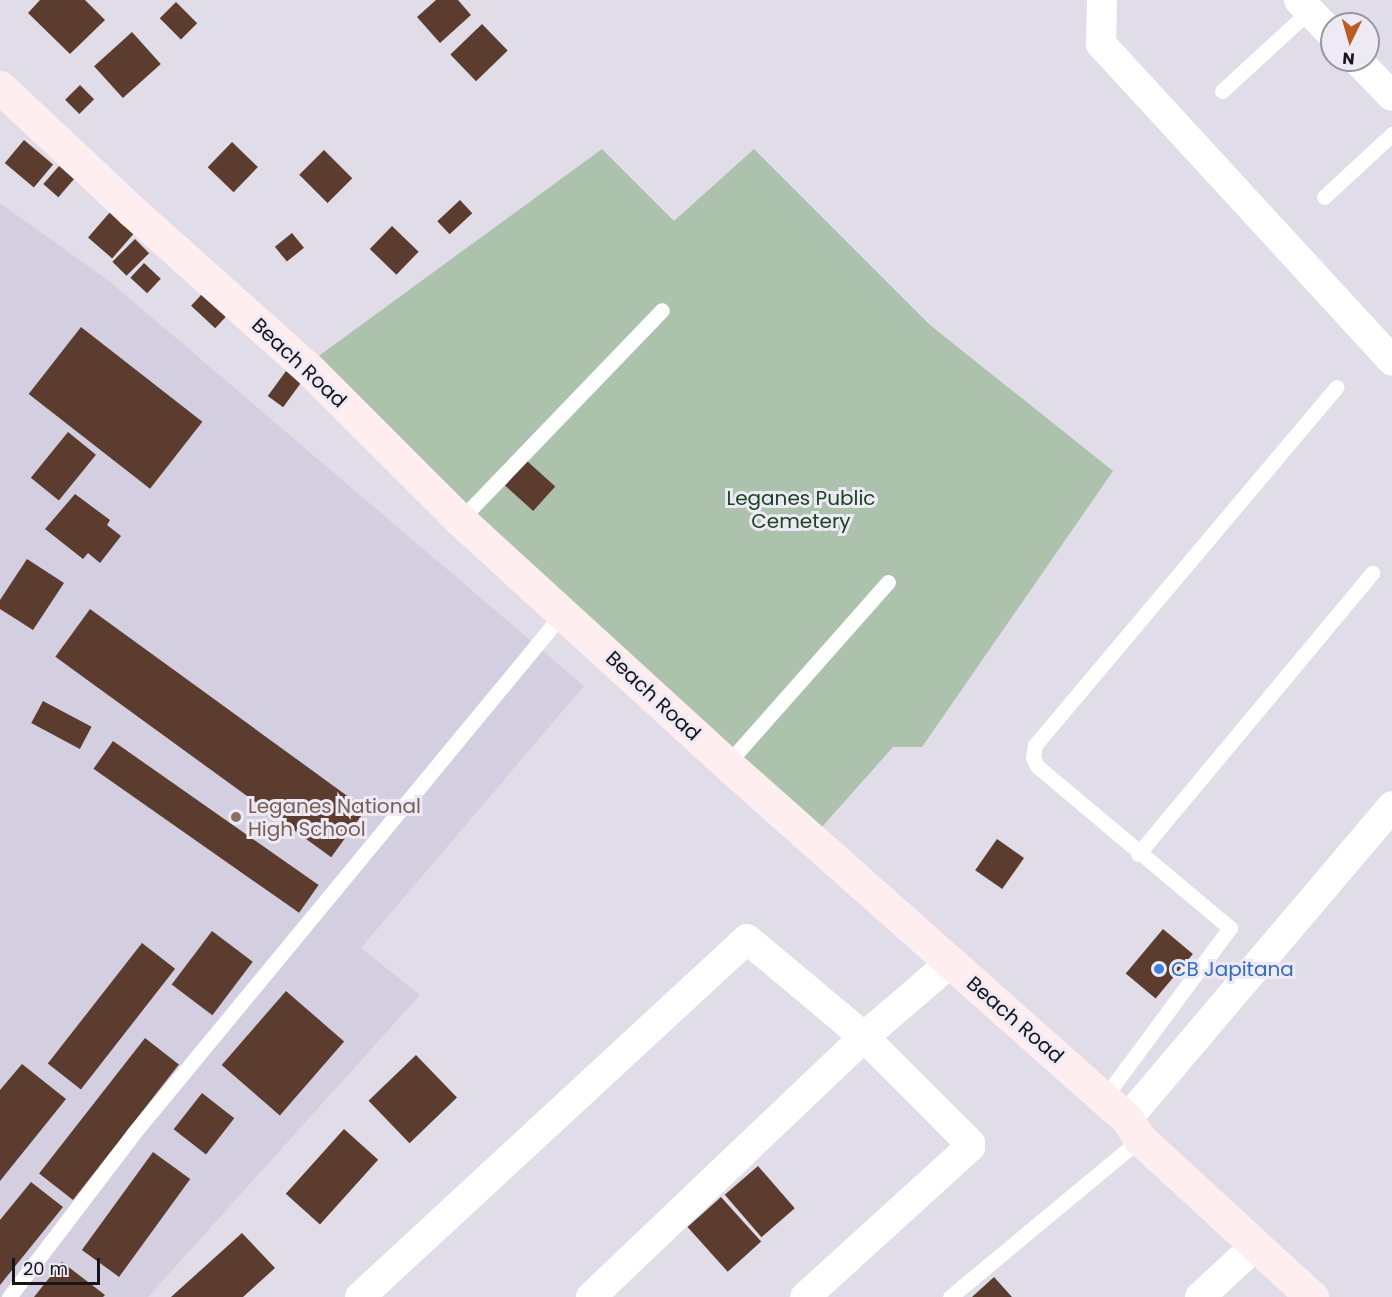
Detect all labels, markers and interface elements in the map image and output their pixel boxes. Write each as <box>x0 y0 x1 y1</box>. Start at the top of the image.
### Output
north arrow <box>1320 12 1380 72</box>
text: N <box>1342 46 1356 70</box>
street label: Beach Road <box>247 313 351 413</box>
park label: Leganes Public Cemetery <box>727 487 875 534</box>
street label: Beach Road <box>601 646 705 746</box>
place label: Leganes National High School <box>248 794 421 841</box>
marker: Leganes National High School <box>229 810 243 824</box>
place label: CB Japitana <box>1171 957 1294 981</box>
marker: CB Japitana <box>1152 962 1166 976</box>
street label: Beach Road <box>962 971 1068 1069</box>
scale bar <box>15 1246 104 1284</box>
text: 20 m <box>23 1256 68 1281</box>

